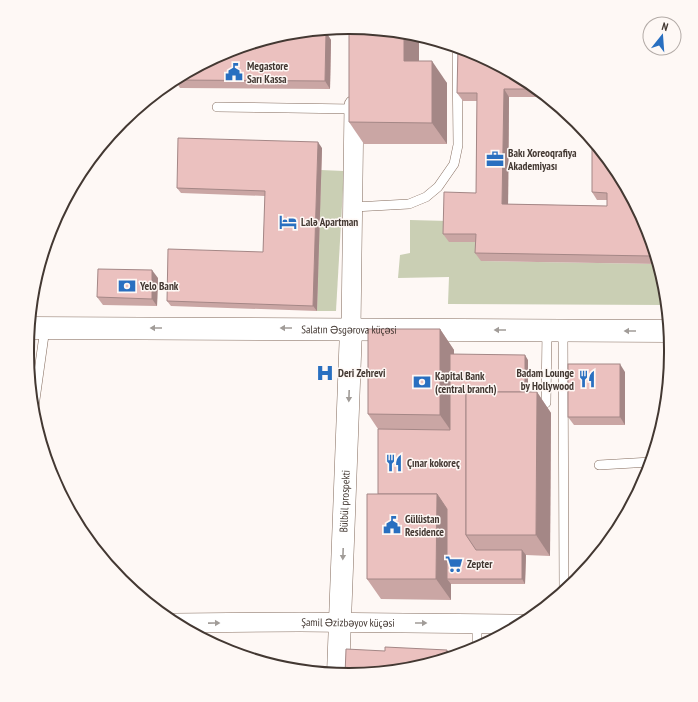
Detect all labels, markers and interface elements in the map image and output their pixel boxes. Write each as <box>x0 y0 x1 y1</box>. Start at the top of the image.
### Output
north arrow <box>642 16 682 56</box>
text: N <box>660 19 670 34</box>
place label: Megastore Sarı Kassa <box>247 59 289 86</box>
public building icon: Megastore Sarı Kassa <box>224 62 244 82</box>
place label: Bakı Xoreoqrafiya Akademiyası <box>507 146 577 173</box>
office icon: Bakı Xoreoqrafiya Akademiyası <box>485 149 505 169</box>
hotel icon: Lalә Apartman <box>278 212 298 232</box>
place label: Lalә Apartman <box>301 215 358 229</box>
bank icon: Yelo Bank <box>117 276 137 296</box>
place label: Yelo Bank <box>139 279 179 293</box>
street label: Salatın Əsgərova küçəsi <box>301 322 397 337</box>
one-way arrow <box>149 325 162 331</box>
one-way arrow <box>279 325 292 331</box>
one-way arrow <box>493 327 506 333</box>
one-way arrow <box>623 328 636 334</box>
hospital icon: Deri Zehrevi <box>315 363 335 383</box>
place label: Deri Zehrevi <box>338 366 386 380</box>
place label: Badam Lounge by Hollywood <box>516 366 574 393</box>
place label: Kapital Bank (central branch) <box>435 369 497 396</box>
restaurant icon: Badam Lounge by Hollywood <box>577 369 597 389</box>
bank icon: Kapital Bank (central branch) <box>412 372 432 392</box>
one-way arrow <box>346 390 352 403</box>
restaurant icon: Çınar kokoreç <box>384 453 404 473</box>
place label: Çınar kokoreç <box>407 456 460 470</box>
street label: Bülbül prospekti <box>336 470 353 533</box>
place label: Gülüstan Residence <box>405 512 444 539</box>
public building icon: Gülüstan Residence <box>382 515 402 535</box>
one-way arrow <box>340 548 346 561</box>
supermarket icon: Zepter <box>444 554 464 574</box>
place label: Zepter <box>467 557 493 571</box>
street label: Şamil Əzizbəyov küçəsi <box>301 615 395 630</box>
one-way arrow <box>208 620 221 626</box>
one-way arrow <box>415 620 428 626</box>

